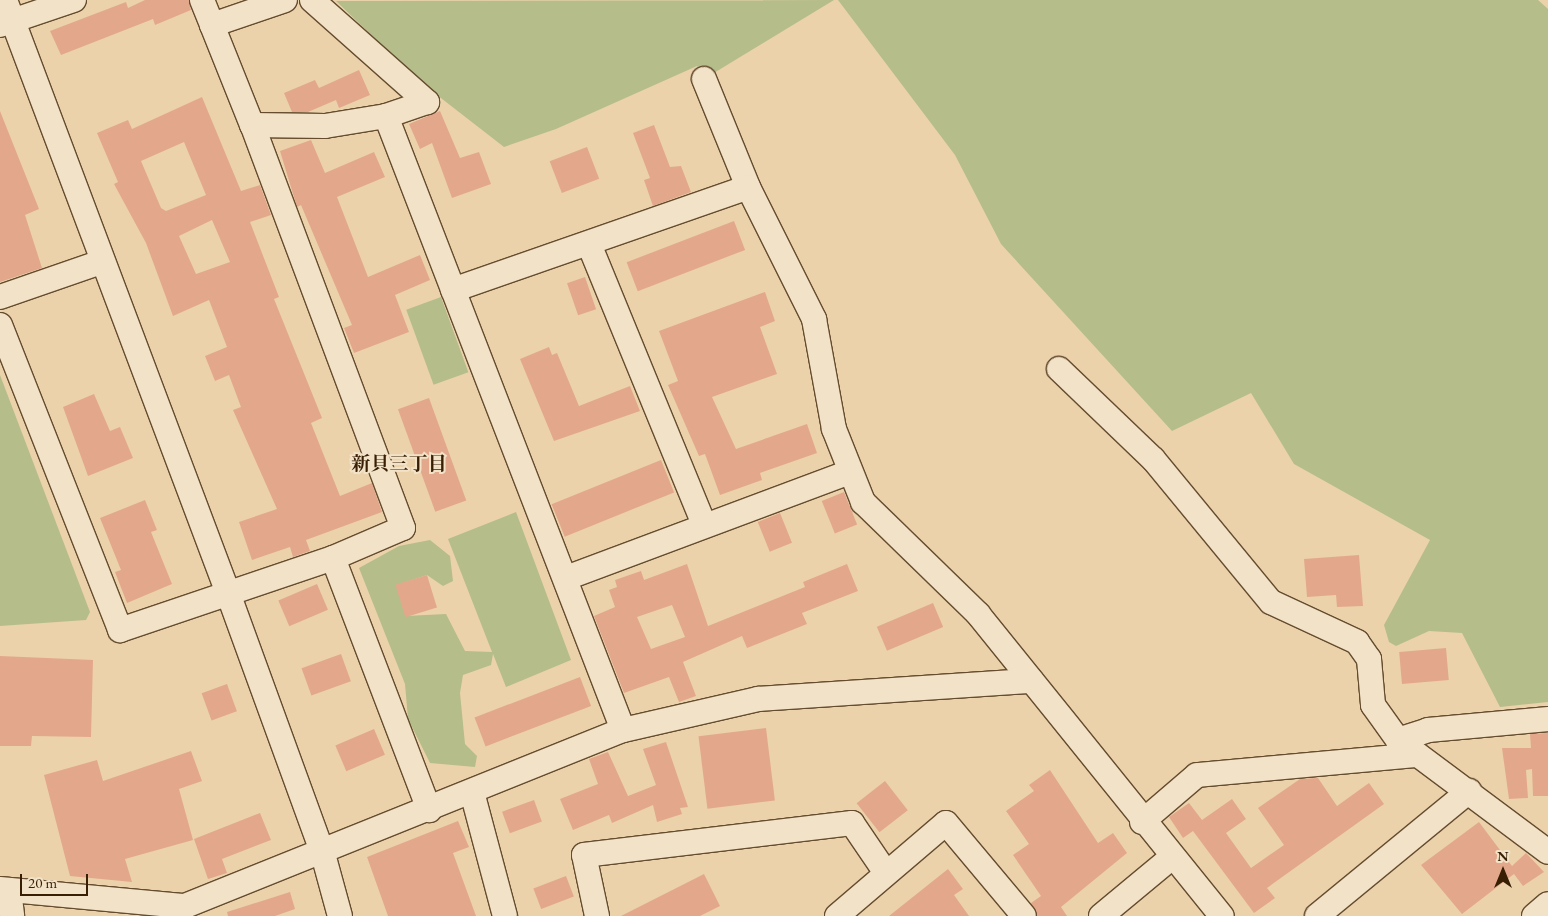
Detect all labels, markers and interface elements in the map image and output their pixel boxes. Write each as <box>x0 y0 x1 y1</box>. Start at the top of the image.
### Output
district label: 新貝三丁目 <box>352 453 446 475</box>
north arrow <box>1478 846 1528 896</box>
text: N <box>1497 847 1509 865</box>
scale bar <box>22 864 90 896</box>
text: 20 m <box>28 873 57 892</box>

